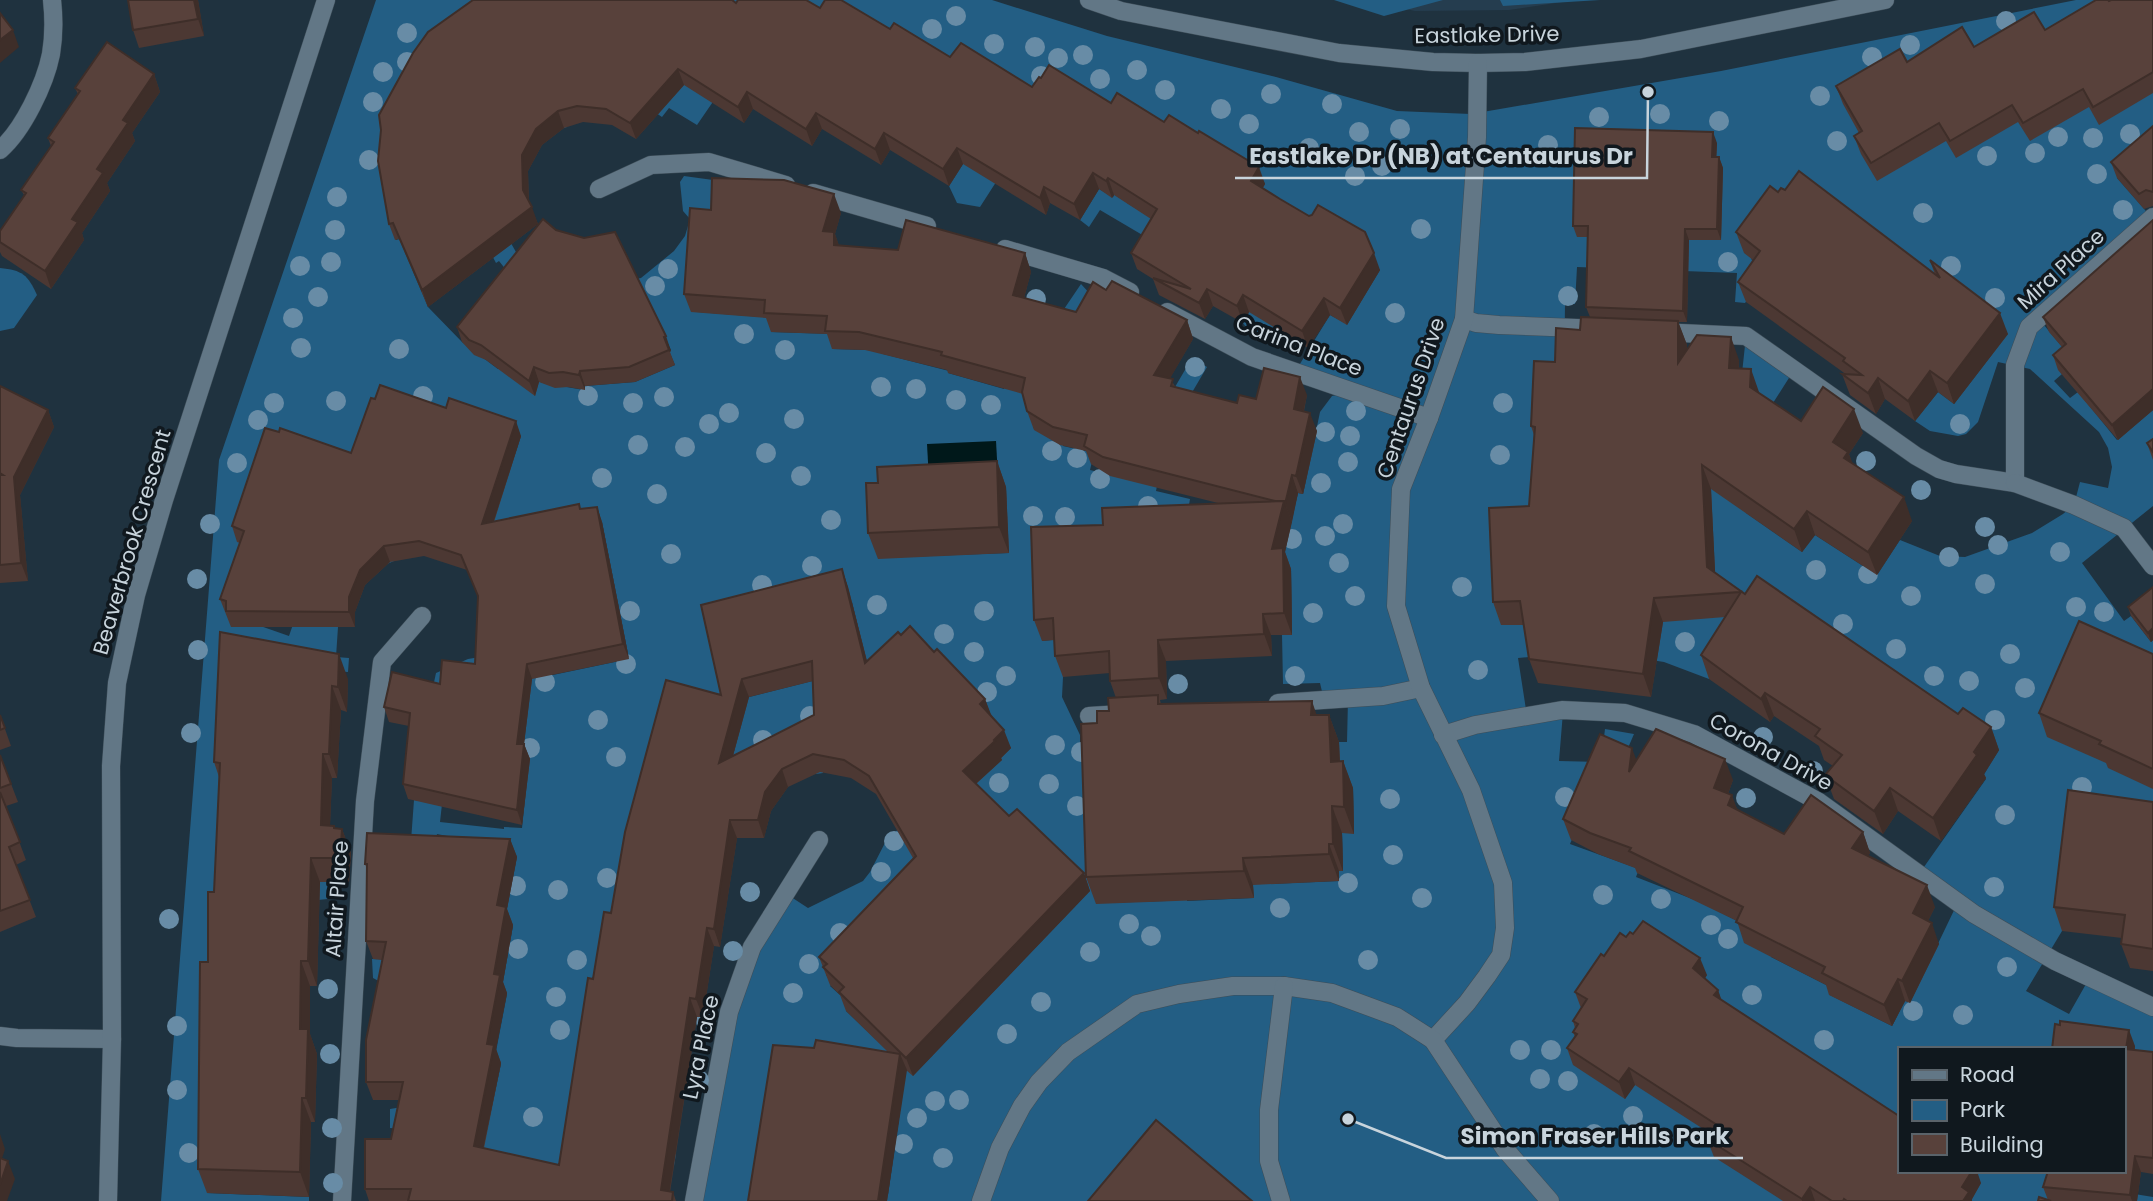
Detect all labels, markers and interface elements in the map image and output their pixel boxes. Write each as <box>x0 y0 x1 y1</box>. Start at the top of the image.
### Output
street label: Eastlake Drive <box>1414 19 1560 50</box>
callout: Eastlake Dr (NB) at Centaurus Dr <box>1235 134 1647 178</box>
text: Eastlake Dr (NB) at Centaurus Dr <box>1249 140 1633 172</box>
street label: Mira Place <box>2011 222 2111 316</box>
street label: Carina Place <box>1231 308 1367 383</box>
street label: Centaurus Drive <box>1369 313 1452 482</box>
street label: Beaverbrook Crescent <box>85 426 178 658</box>
street label: Corona Drive <box>1704 706 1838 797</box>
street label: Altair Place <box>318 840 355 958</box>
street label: Lyra Place <box>675 992 726 1102</box>
legend <box>1898 1047 2125 1173</box>
text: Road <box>1960 1060 2015 1089</box>
text: Park <box>1960 1095 2005 1124</box>
callout: Simon Fraser Hills Park <box>1446 1114 1743 1158</box>
text: Simon Fraser Hills Park <box>1461 1120 1730 1152</box>
text: Building <box>1960 1130 2044 1159</box>

